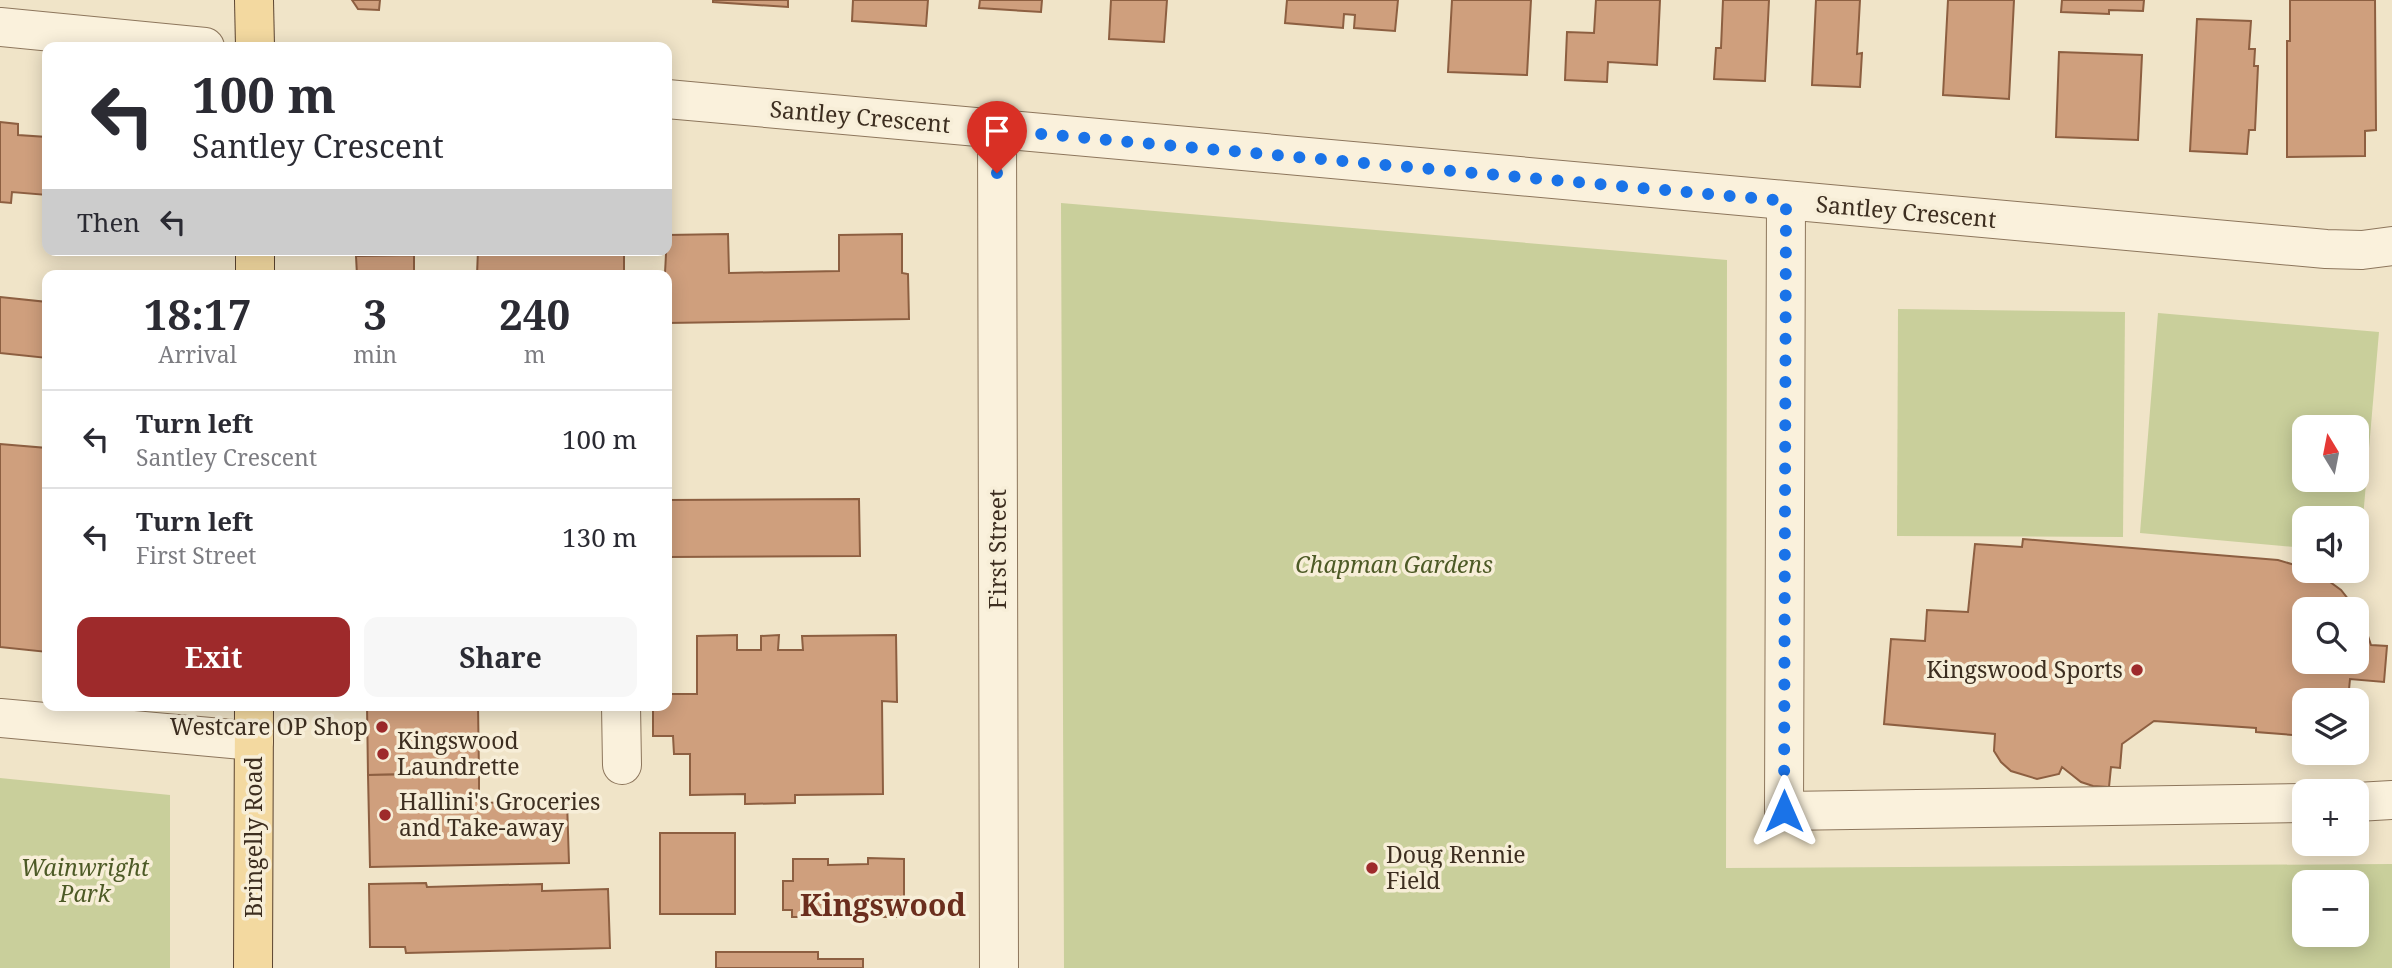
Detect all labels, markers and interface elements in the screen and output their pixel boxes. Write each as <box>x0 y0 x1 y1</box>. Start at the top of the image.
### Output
text: 100 m <box>192 61 336 127</box>
icon: left <box>77 70 168 161</box>
street label: Santley Crescent <box>769 92 952 140</box>
pin <box>967 101 1027 173</box>
icon: arrive <box>978 112 1016 150</box>
text: Santley Crescent <box>192 124 444 167</box>
street label: Santley Crescent <box>1815 187 1998 235</box>
icon: left <box>154 203 192 241</box>
text: Then <box>77 204 140 240</box>
text: 18:17 <box>144 285 251 342</box>
text: 3 <box>363 285 387 342</box>
text: 240 <box>499 285 570 342</box>
text: Arrival <box>158 338 237 370</box>
text: min <box>353 338 397 370</box>
text: m <box>524 338 545 370</box>
text: Turn left <box>136 405 253 441</box>
north arrow <box>2292 415 2370 492</box>
map controls <box>2292 415 2369 947</box>
icon: left <box>77 420 115 458</box>
text: 100 m <box>562 421 637 457</box>
text: Santley Crescent <box>136 441 317 473</box>
street label: First Street <box>981 489 1013 609</box>
text: Turn left <box>136 503 253 539</box>
button: sound <box>2292 506 2369 583</box>
icon: left <box>77 518 115 556</box>
text: 130 m <box>562 519 637 555</box>
text: First Street <box>136 539 256 571</box>
park label: Chapman Gardens <box>1295 548 1493 580</box>
button: search <box>2292 597 2369 674</box>
button: Exit <box>77 617 350 697</box>
button: Share <box>364 617 637 697</box>
place label: Kingswood Sports <box>1926 653 2123 685</box>
marker: Kingswood Sports <box>2129 662 2145 678</box>
button: layers <box>2292 688 2369 765</box>
place label: Westcare OP Shop <box>170 710 368 742</box>
marker: Westcare OP Shop <box>374 719 390 735</box>
place label: Kingswood Laundrette <box>397 724 519 782</box>
marker: Kingswood Laundrette <box>375 746 391 762</box>
street label: Bringelly Road <box>237 756 269 918</box>
position arrow <box>1747 774 1821 848</box>
button: + <box>2292 779 2369 856</box>
place label: Hallini's Groceries and Take-away <box>399 785 600 843</box>
marker: Hallini's Groceries and Take-away <box>377 807 393 823</box>
place label: Doug Rennie Field <box>1386 838 1526 896</box>
park label: Wainwright Park <box>21 851 150 909</box>
marker: Doug Rennie Field <box>1364 860 1380 876</box>
button: − <box>2292 870 2369 947</box>
district label: Kingswood <box>800 884 966 925</box>

